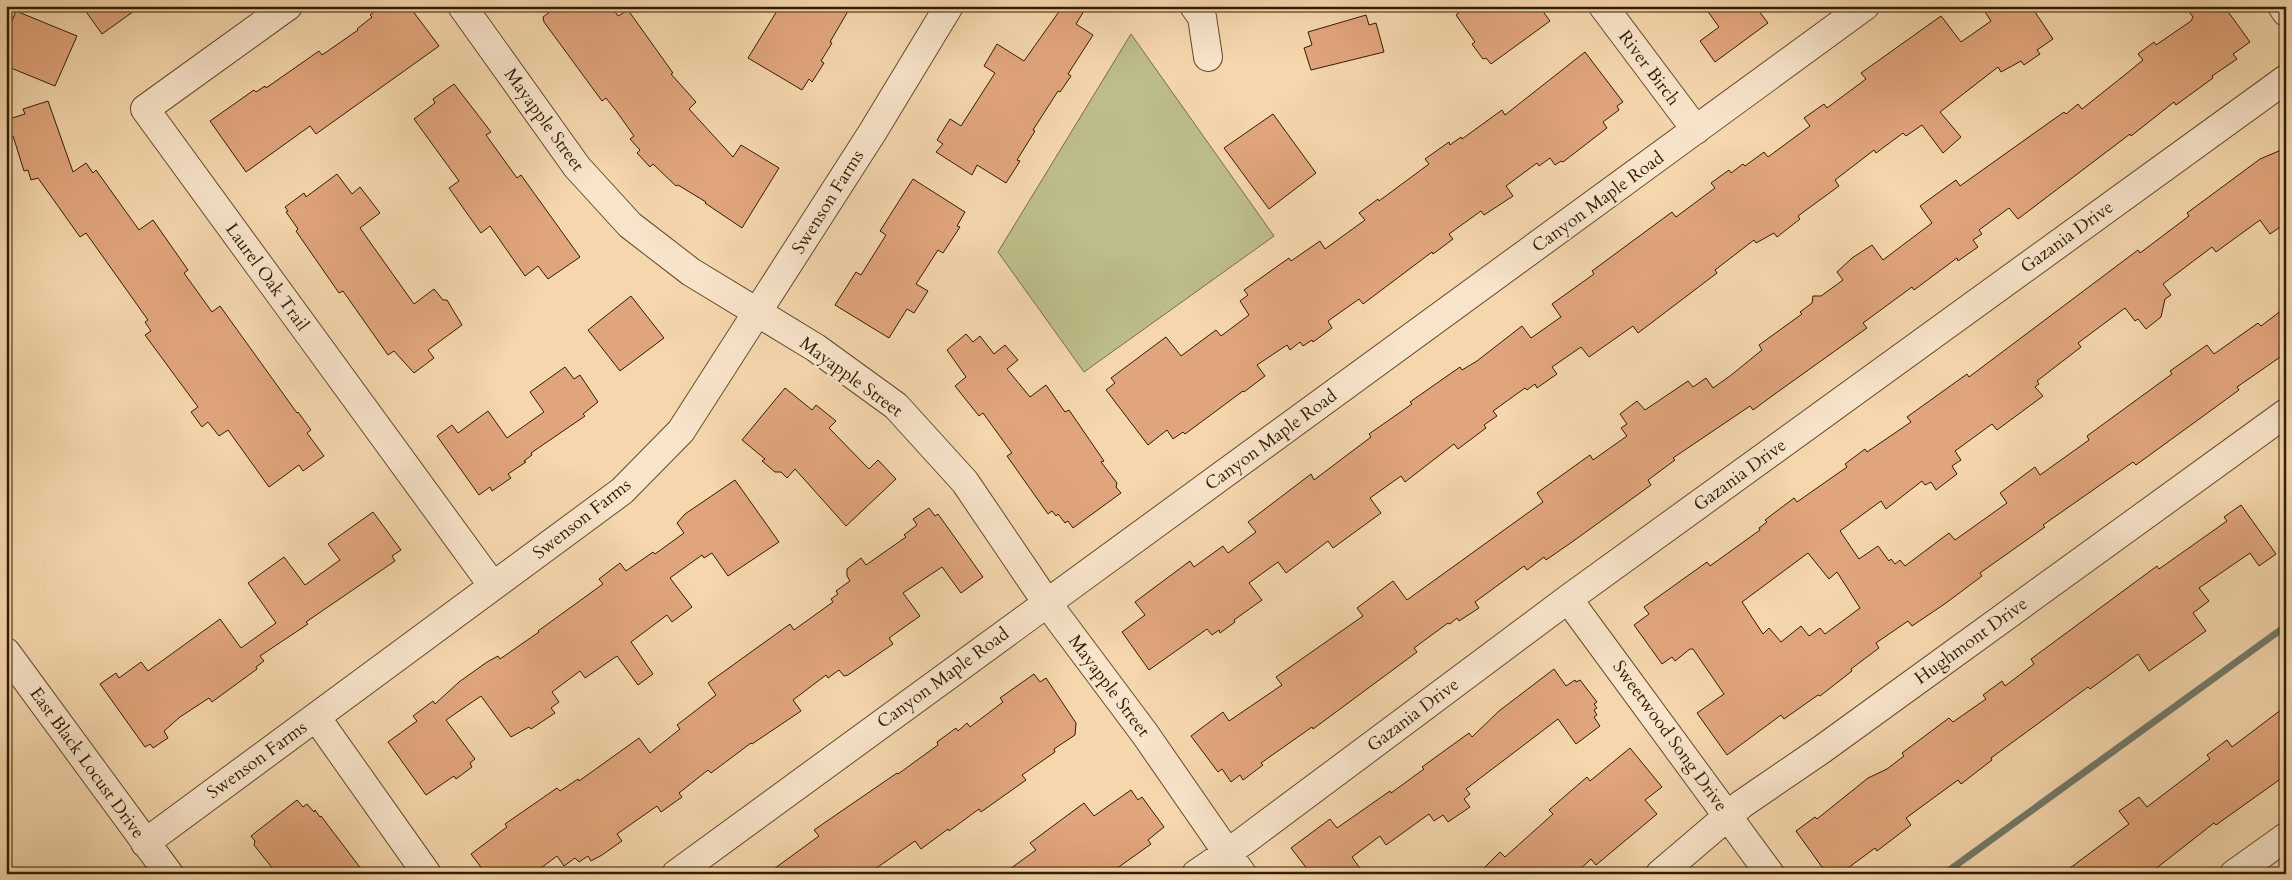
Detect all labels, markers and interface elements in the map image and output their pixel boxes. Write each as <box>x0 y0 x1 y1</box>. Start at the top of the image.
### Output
street label: River Birch <box>1612 25 1686 111</box>
street label: Mayapple Street <box>498 63 590 177</box>
street label: Swenson Farms <box>786 145 870 259</box>
street label: Canyon Maple Road <box>1527 145 1669 258</box>
street label: Gazania Drive <box>2015 195 2119 279</box>
street label: Laurel Oak Trail <box>219 218 315 336</box>
street label: Mayapple Street <box>794 331 908 423</box>
street label: Canyon Maple Road <box>1200 383 1342 496</box>
street label: Gazania Drive <box>1688 433 1792 517</box>
street label: Swenson Farms <box>528 473 636 565</box>
street label: Hughmont Drive <box>1909 591 2033 691</box>
street label: Canyon Maple Road <box>872 621 1014 734</box>
street label: Mayapple Street <box>1062 630 1156 743</box>
street label: Sweetwood Song Drive <box>1607 655 1733 817</box>
street label: Gazania Drive <box>1362 672 1464 758</box>
street label: East Black Locust Drive <box>24 682 150 844</box>
street label: Swenson Farms <box>202 715 312 805</box>

